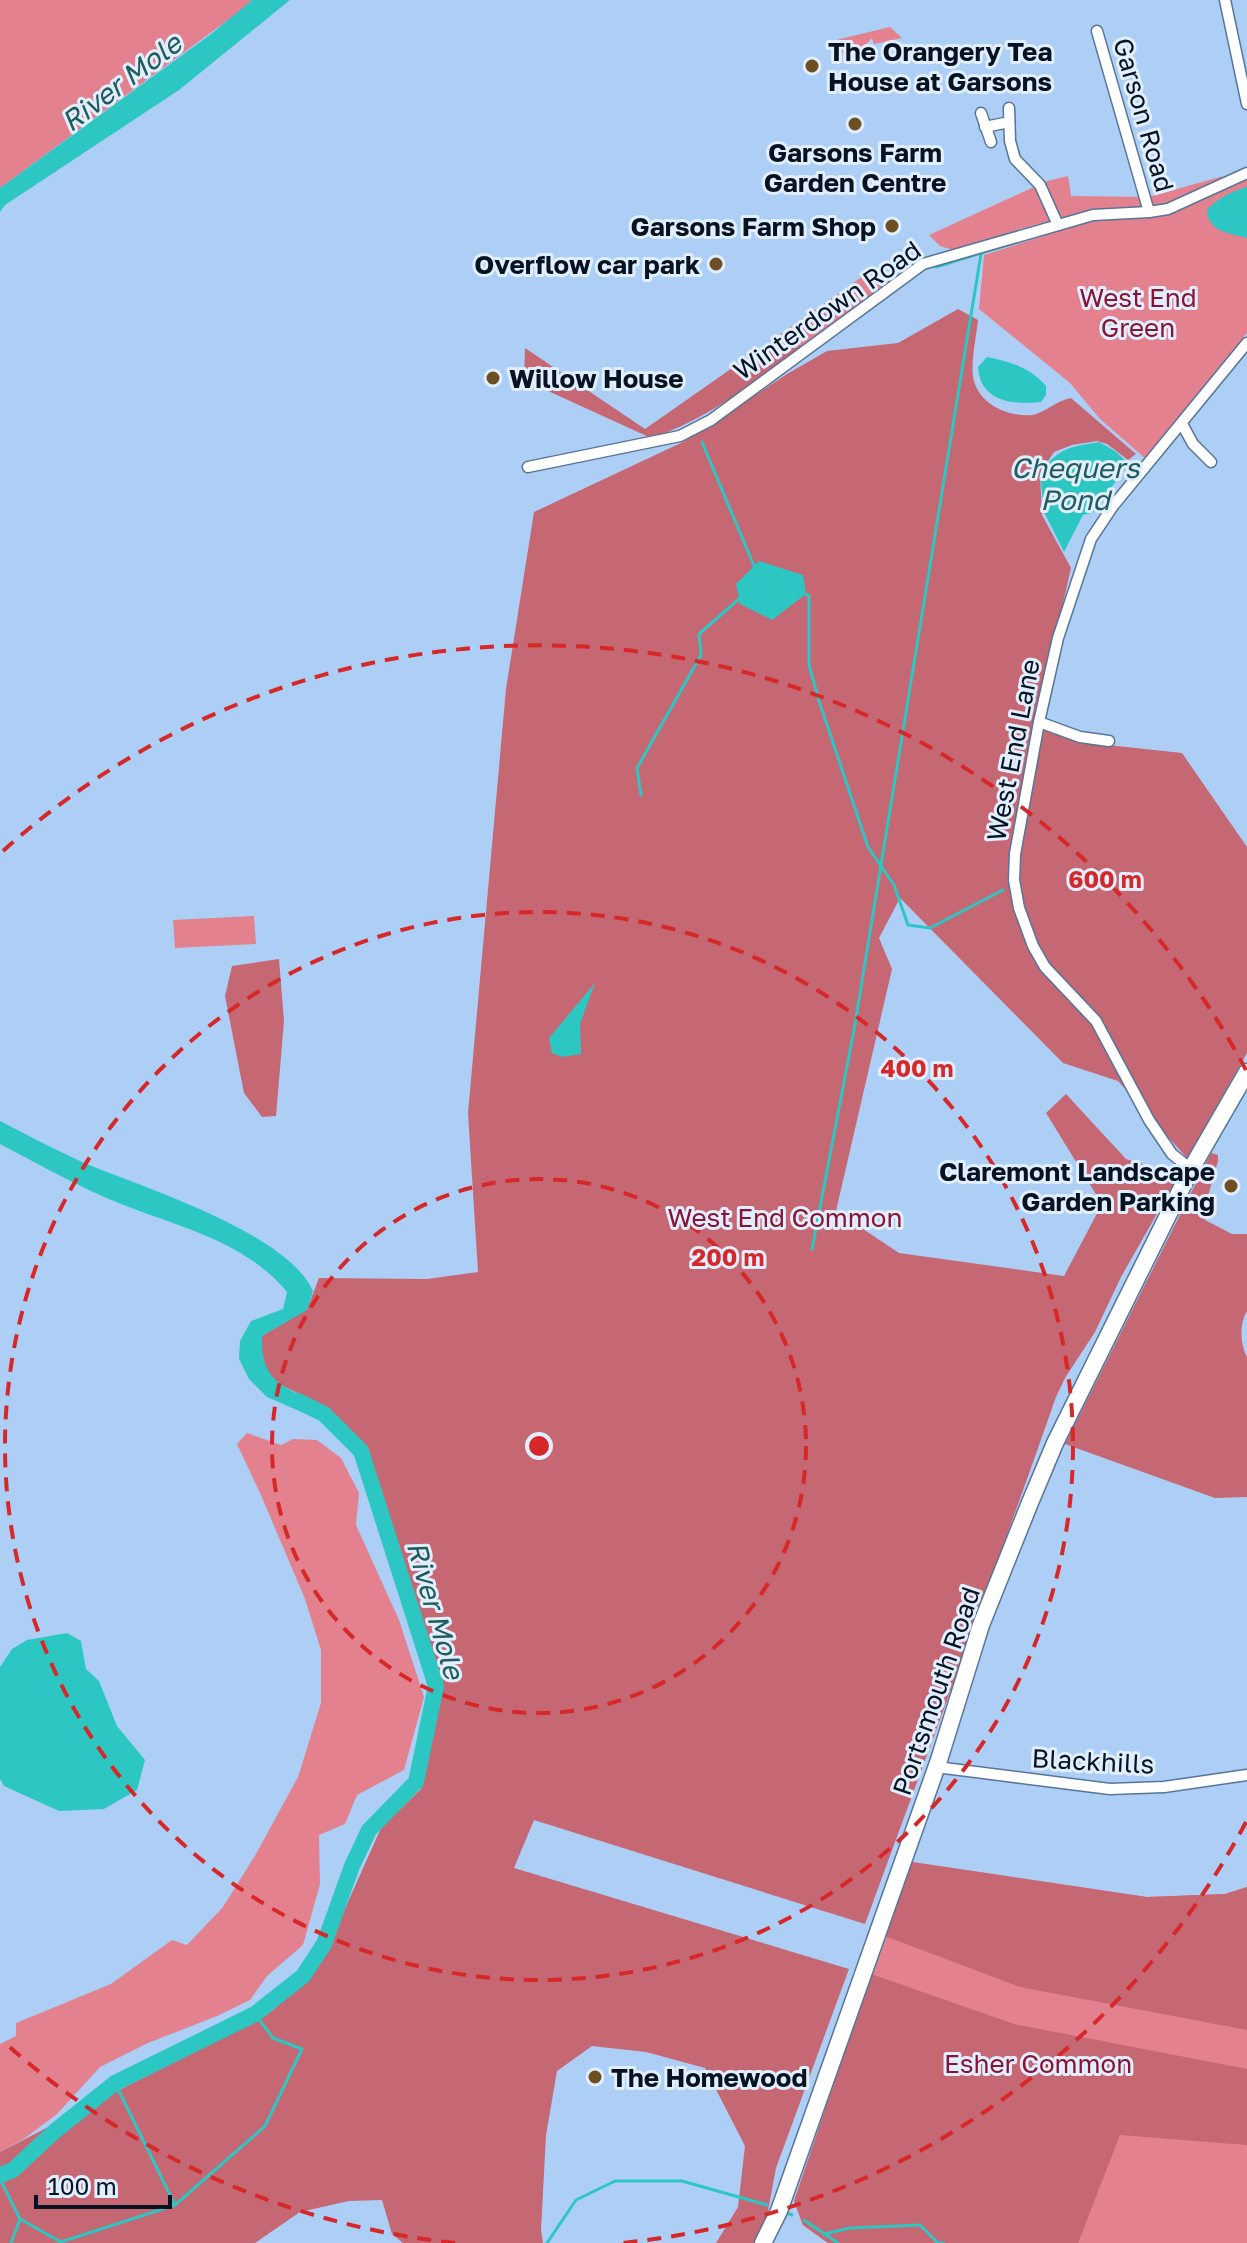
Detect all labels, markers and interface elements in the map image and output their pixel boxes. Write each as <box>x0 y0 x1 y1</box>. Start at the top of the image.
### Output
water label: River Mole <box>55 25 189 138</box>
street label: Garson Road <box>1107 34 1181 196</box>
place label: The Orangery Tea House at Garsons <box>828 36 1053 97</box>
marker: The Orangery Tea House at Garsons <box>803 57 821 75</box>
marker: Garsons Farm Garden Centre <box>846 115 864 133</box>
place label: Garsons Farm Garden Centre <box>764 137 946 198</box>
place label: Garsons Farm Shop <box>631 211 876 242</box>
marker: Garsons Farm Shop <box>883 217 901 235</box>
street label: Winterdown Road <box>727 234 927 386</box>
place label: Overflow car park <box>474 249 700 280</box>
marker: Overflow car park <box>707 255 725 273</box>
park label: West End Green <box>1079 282 1197 343</box>
place label: Willow House <box>509 363 684 394</box>
marker: Willow House <box>484 369 502 387</box>
water label: Chequers Pond <box>1011 451 1140 516</box>
street label: West End Lane <box>980 656 1046 844</box>
text: 600 m <box>1068 864 1142 893</box>
text: 400 m <box>880 1053 954 1082</box>
place label: Claremont Landscape Garden Parking <box>939 1156 1215 1217</box>
marker: Claremont Landscape Garden Parking <box>1222 1177 1240 1195</box>
park label: West End Common <box>668 1202 902 1233</box>
text: 200 m <box>692 1242 764 1271</box>
centre of rings <box>525 1432 553 1460</box>
water label: River Mole <box>401 1537 472 1684</box>
street label: Portsmouth Road <box>886 1583 986 1799</box>
street label: Blackhills <box>1031 1742 1155 1780</box>
park label: Esher Common <box>944 2048 1132 2079</box>
place label: The Homewood <box>611 2062 807 2093</box>
marker: The Homewood <box>586 2068 604 2086</box>
scale bar <box>36 2159 170 2209</box>
text: 100 m <box>48 2171 117 2200</box>

